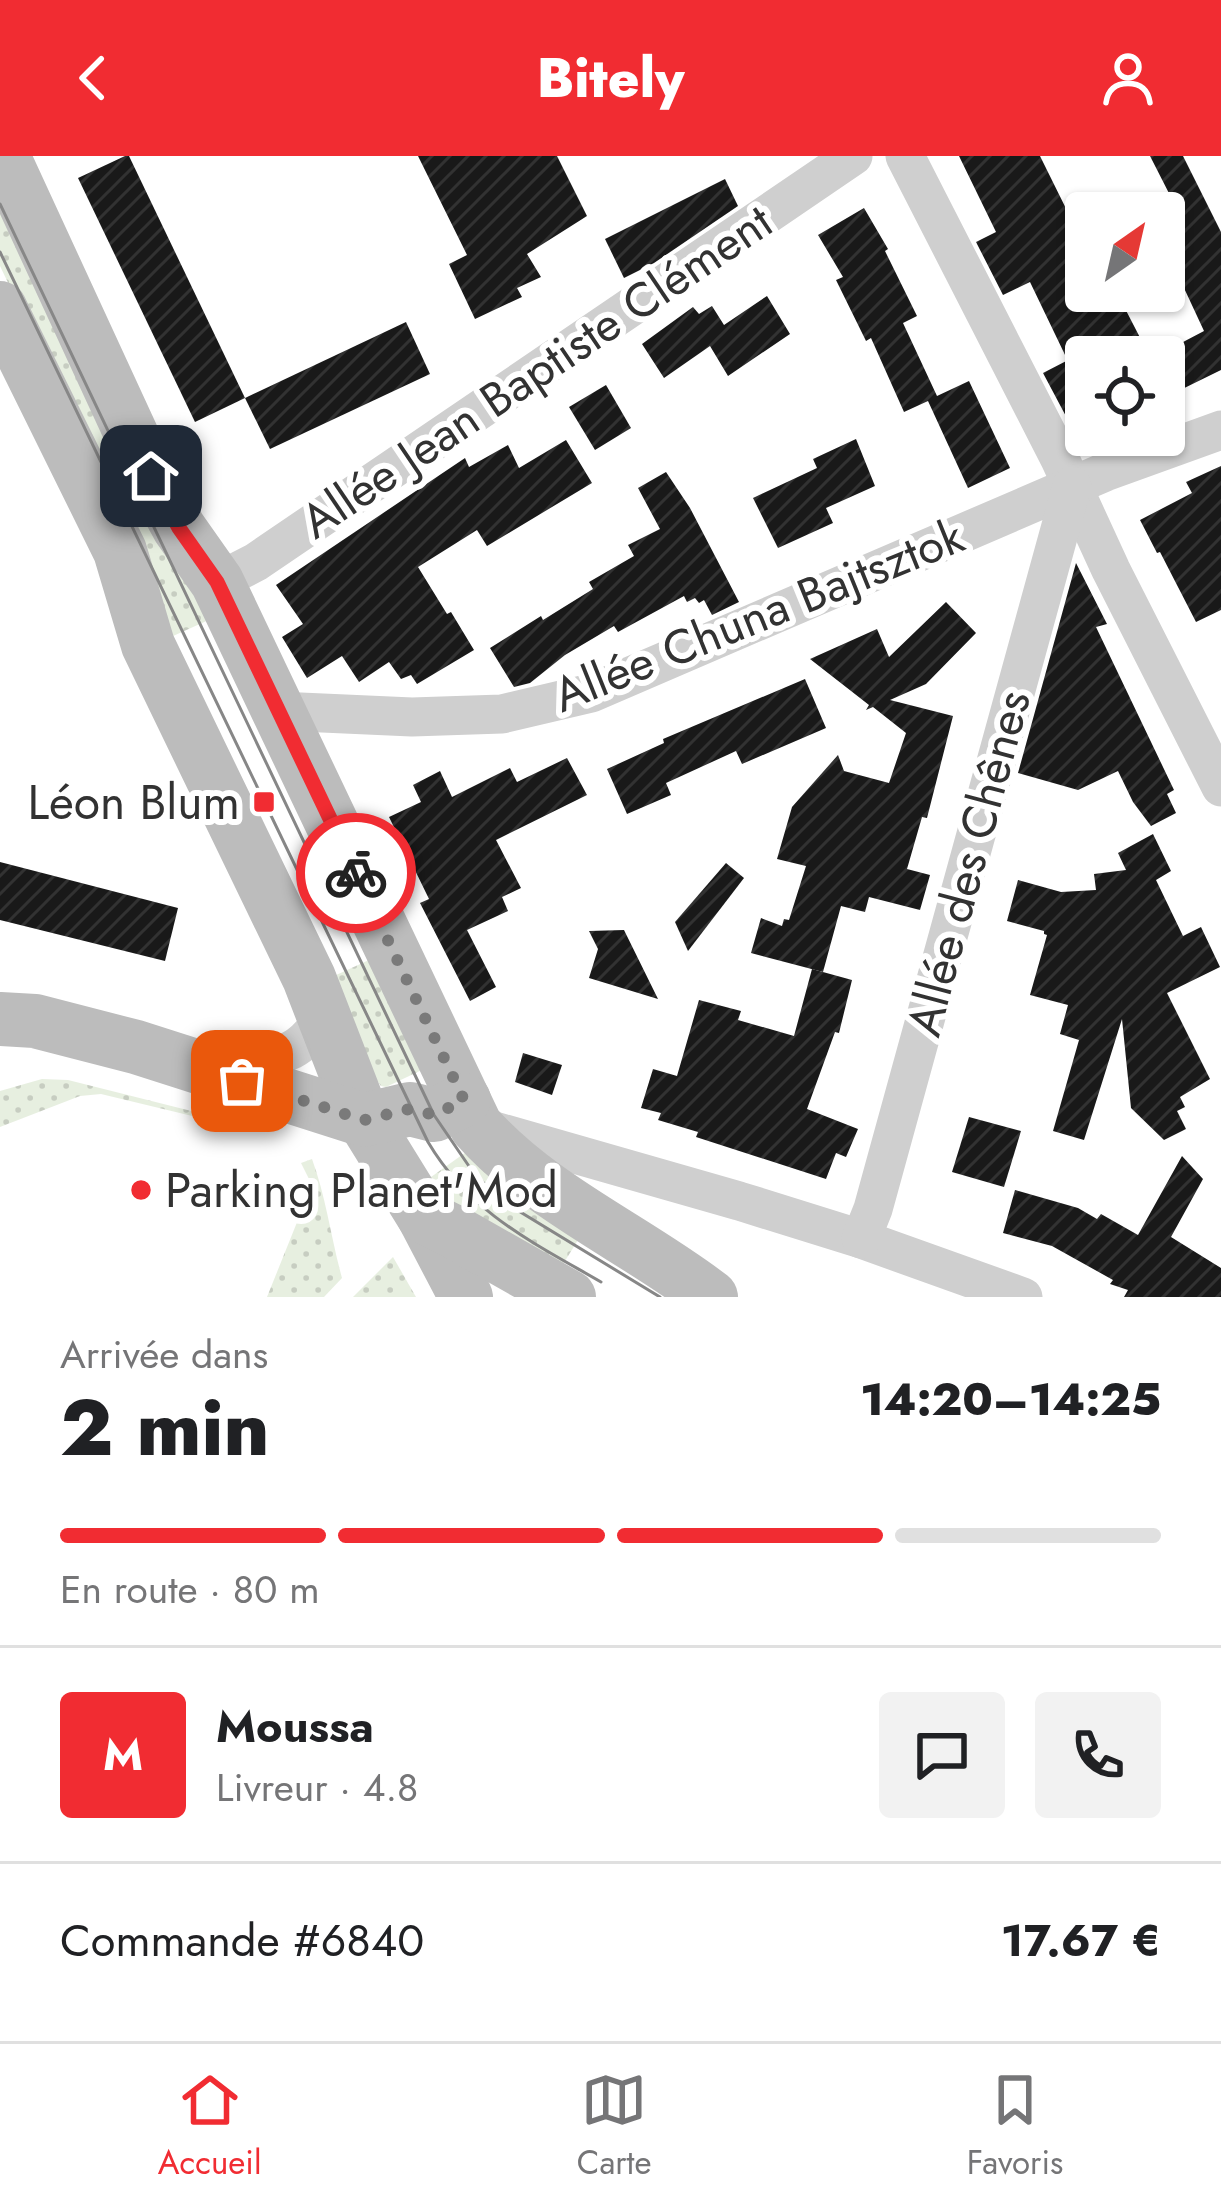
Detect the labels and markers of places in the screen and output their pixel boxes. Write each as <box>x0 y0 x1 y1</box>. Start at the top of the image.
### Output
pin <box>100 425 202 527</box>
place label: Léon Blum <box>27 768 240 837</box>
marker: Léon Blum <box>251 789 277 815</box>
pin <box>191 1030 293 1132</box>
place label: Parking Planet'Mod <box>165 1156 558 1225</box>
marker: Parking Planet'Mod <box>128 1177 154 1203</box>

